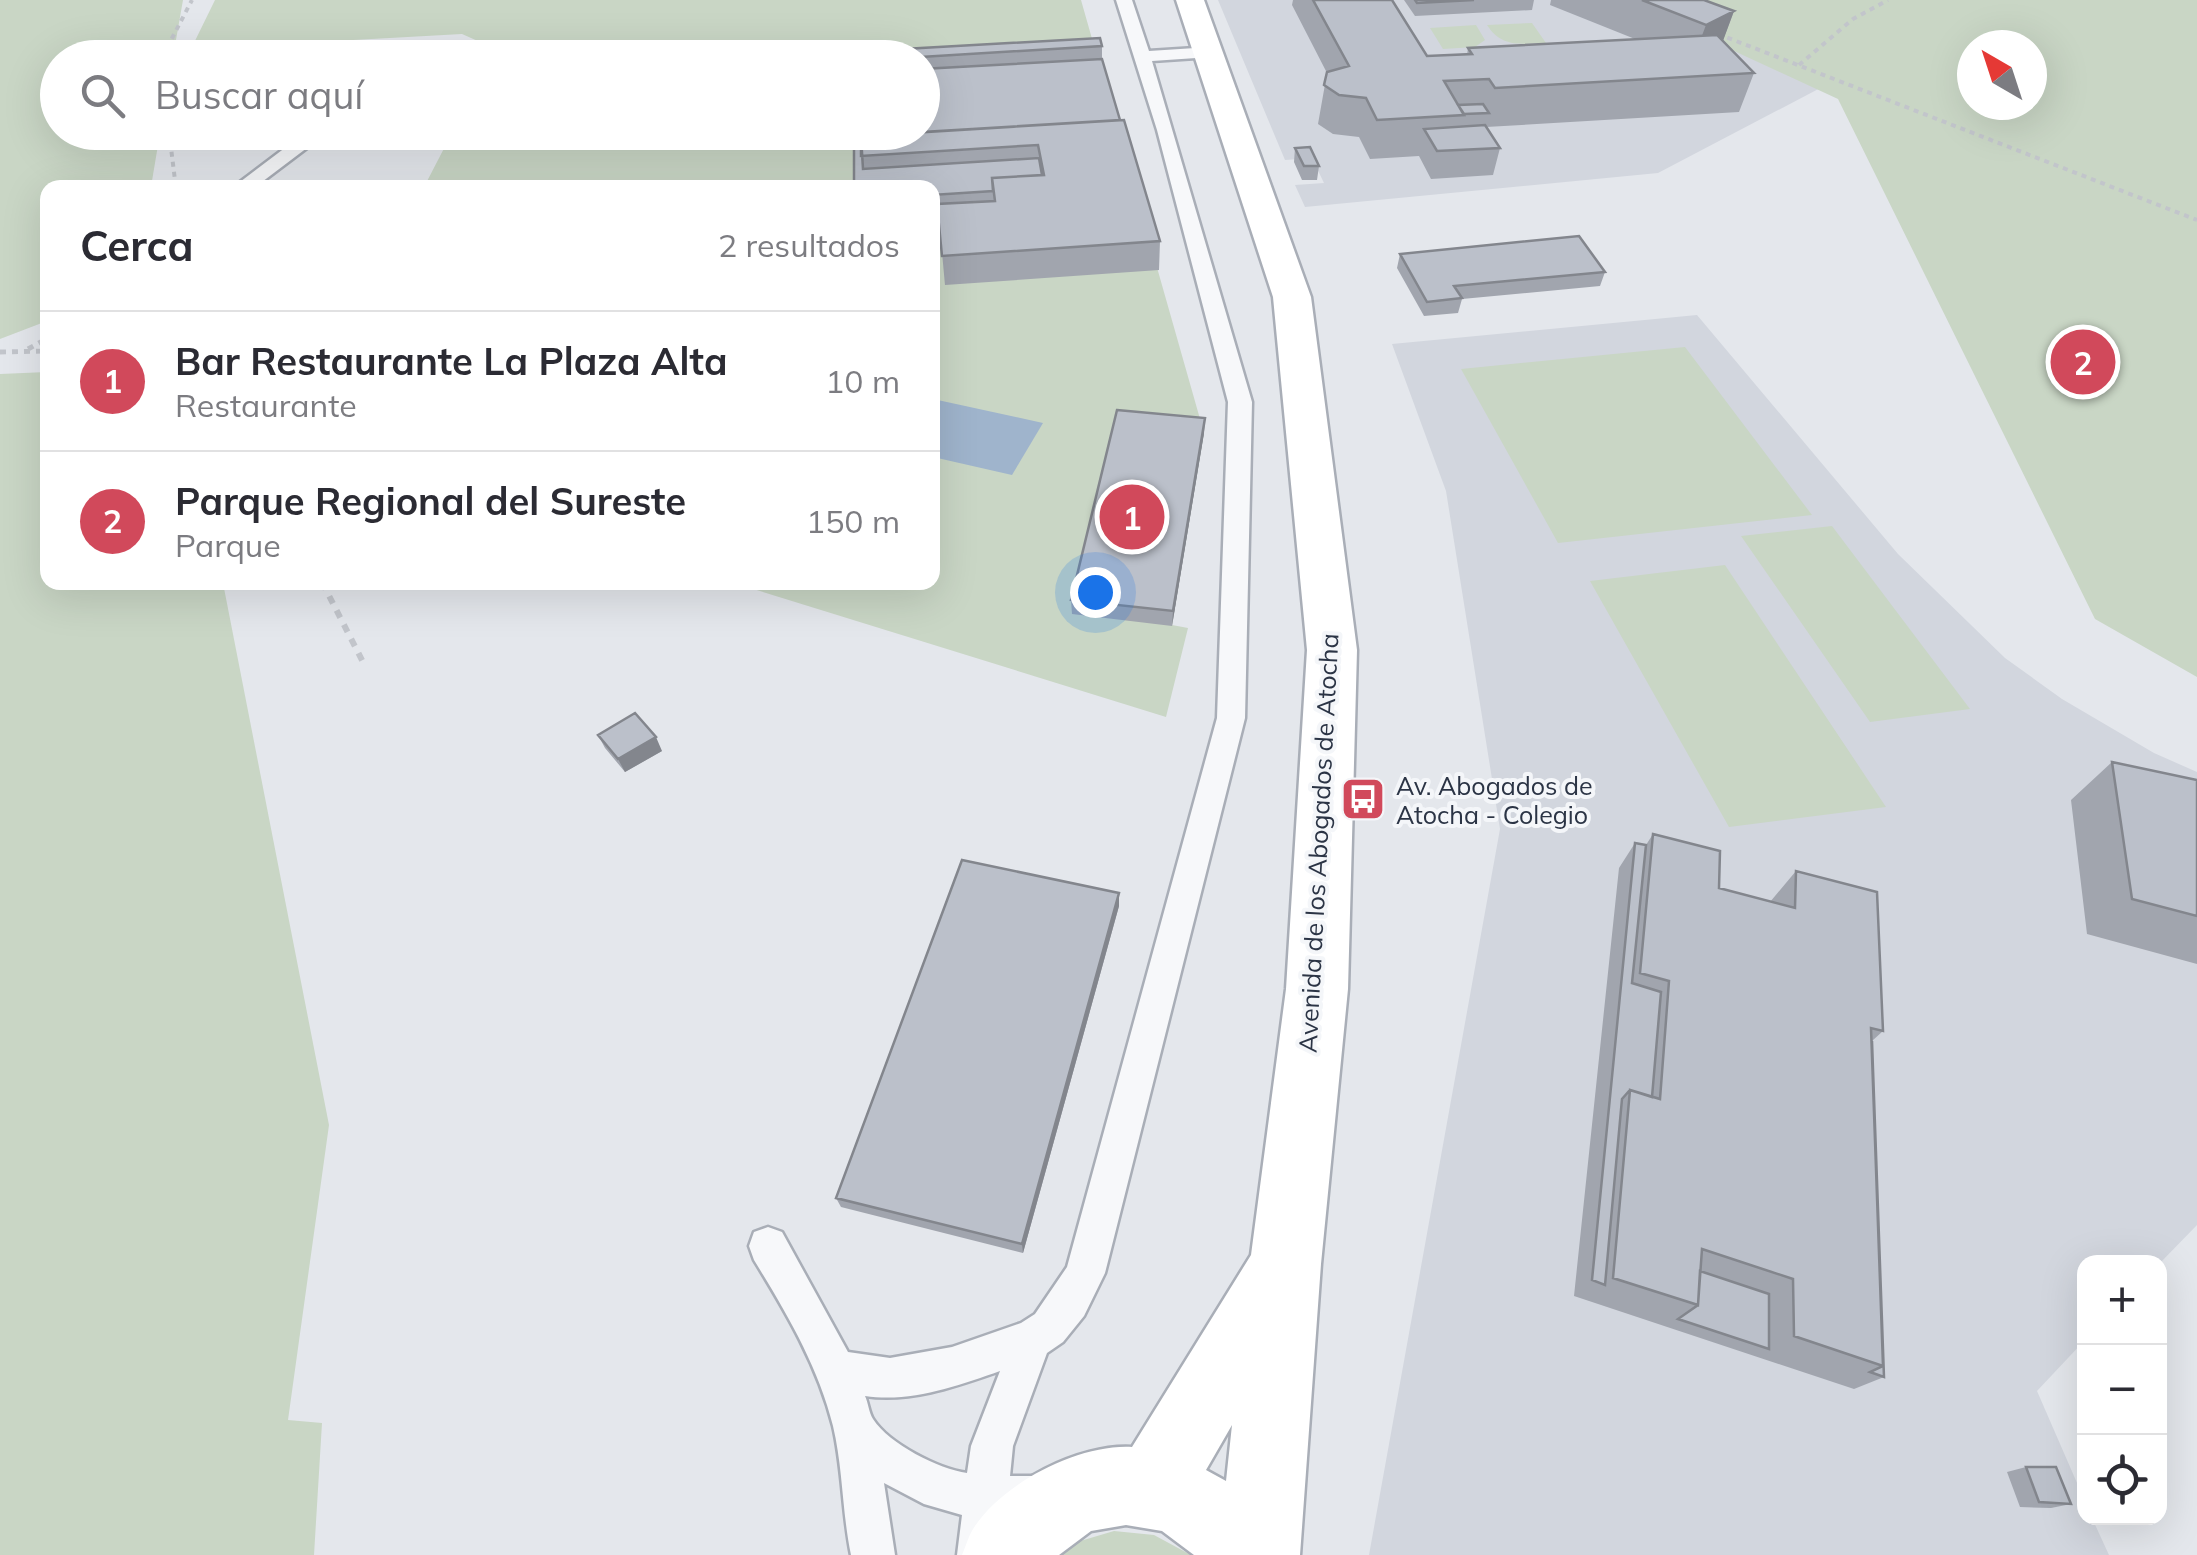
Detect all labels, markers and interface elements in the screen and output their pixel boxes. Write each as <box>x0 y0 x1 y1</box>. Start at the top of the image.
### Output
north arrow <box>1957 30 2047 120</box>
search box <box>40 40 940 150</box>
icon: search <box>75 68 130 123</box>
text: Buscar aquí <box>155 71 363 119</box>
text: Cerca <box>80 219 194 272</box>
text: 2 resultados <box>718 225 900 265</box>
pin: 2 <box>2050 324 2116 400</box>
text: Bar Restaurante La Plaza Alta <box>175 337 727 385</box>
text: 1 <box>103 361 122 401</box>
text: 10 m <box>825 361 900 401</box>
text: Restaurante <box>175 385 357 425</box>
text: Parque Regional del Sureste <box>175 477 686 525</box>
pin: 1 <box>1100 480 1164 554</box>
text: 2 <box>103 501 122 541</box>
text: 150 m <box>806 501 900 541</box>
text: Parque <box>175 525 281 565</box>
your location <box>1070 567 1121 618</box>
street label: Avenida de los Abogados de Atocha <box>1292 633 1344 1053</box>
place label: Av. Abogados de Atocha - Colegio <box>1396 770 1593 830</box>
bus stop icon: Av. Abogados de Atocha - Colegio <box>1340 776 1386 822</box>
map controls <box>2077 1255 2167 1525</box>
button: + <box>2077 1255 2167 1345</box>
button: − <box>2077 1345 2167 1435</box>
button: locate <box>2077 1435 2167 1525</box>

